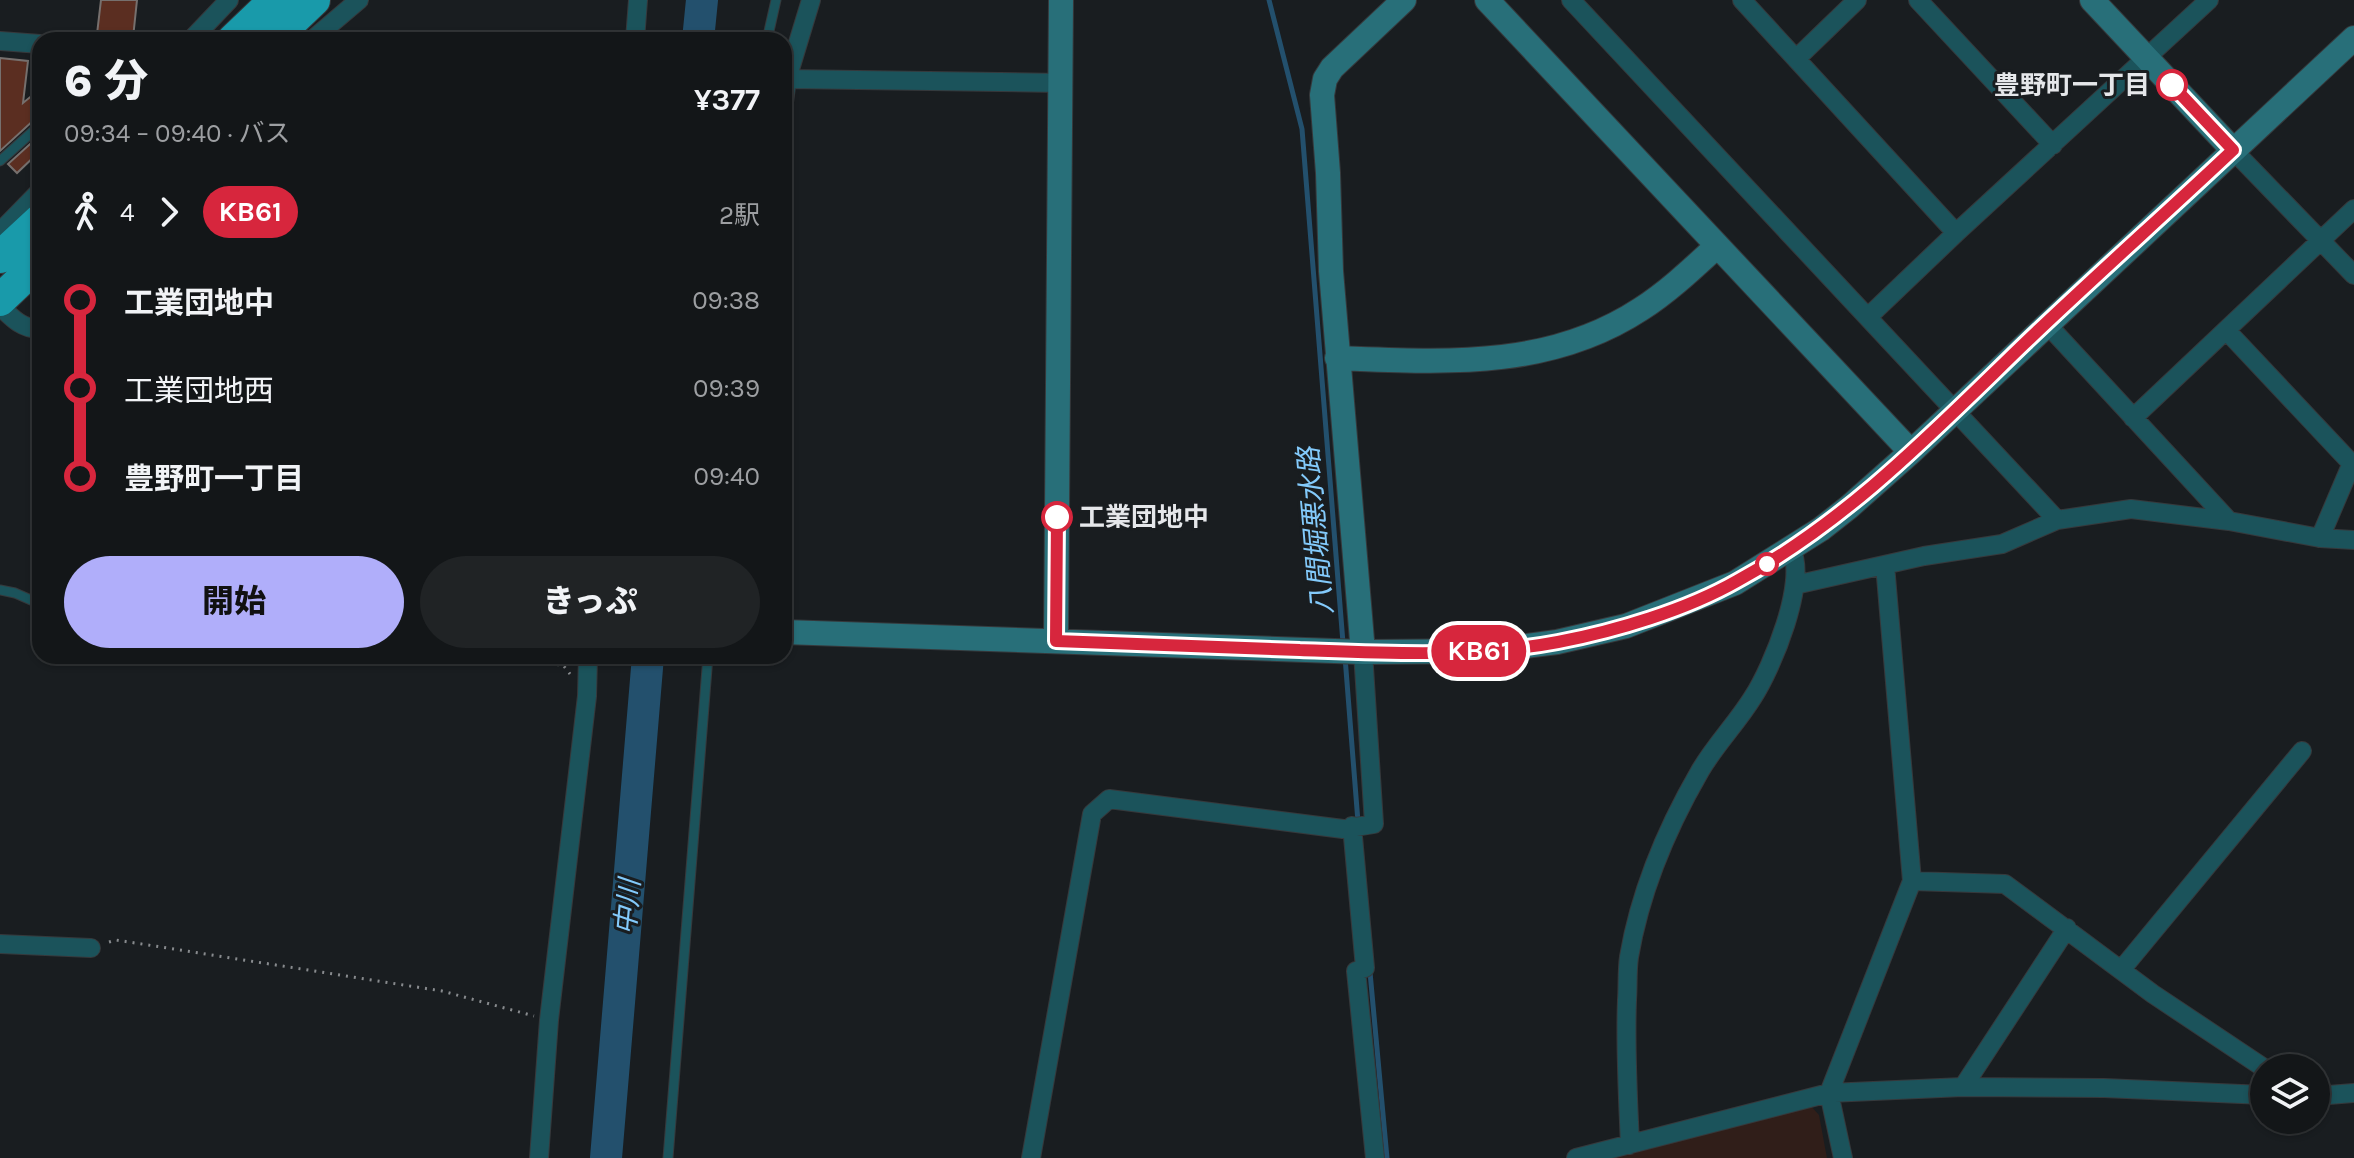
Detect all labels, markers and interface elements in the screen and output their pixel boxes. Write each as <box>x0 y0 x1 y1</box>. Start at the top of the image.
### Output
text: 6 分 <box>64 56 148 107</box>
place label: 豊野町一丁目 <box>1994 70 2150 101</box>
marker: 豊野町一丁目 <box>2157 70 2187 100</box>
text: ¥377 <box>694 82 760 118</box>
text: 09:34 – 09:40 · バス <box>64 118 290 149</box>
icon: walk <box>64 190 108 234</box>
icon: forward <box>147 190 191 234</box>
text: KB61 <box>219 195 282 228</box>
text: 4 <box>120 197 135 228</box>
text: 2駅 <box>719 200 760 231</box>
text: 工業団地中 <box>124 285 274 321</box>
text: 09:38 <box>692 285 760 316</box>
text: 工業団地西 <box>124 373 274 409</box>
text: 09:39 <box>693 373 760 404</box>
water label: 八間堀悪水路 <box>1292 444 1339 616</box>
text: 豊野町一丁目 <box>124 461 304 497</box>
text: 09:40 <box>694 461 760 492</box>
marker: 工業団地中 <box>1042 502 1072 532</box>
place label: 工業団地中 <box>1079 502 1209 533</box>
unlabelled marker <box>1756 553 1778 575</box>
button: 開始 <box>64 556 404 648</box>
button: きっぷ <box>420 556 760 648</box>
line badge: KB61 <box>1423 625 1535 677</box>
text: KB61 <box>1447 634 1511 667</box>
water label: 中川 <box>609 875 647 936</box>
map controls <box>2250 1054 2330 1134</box>
button: layers <box>2250 1054 2330 1134</box>

